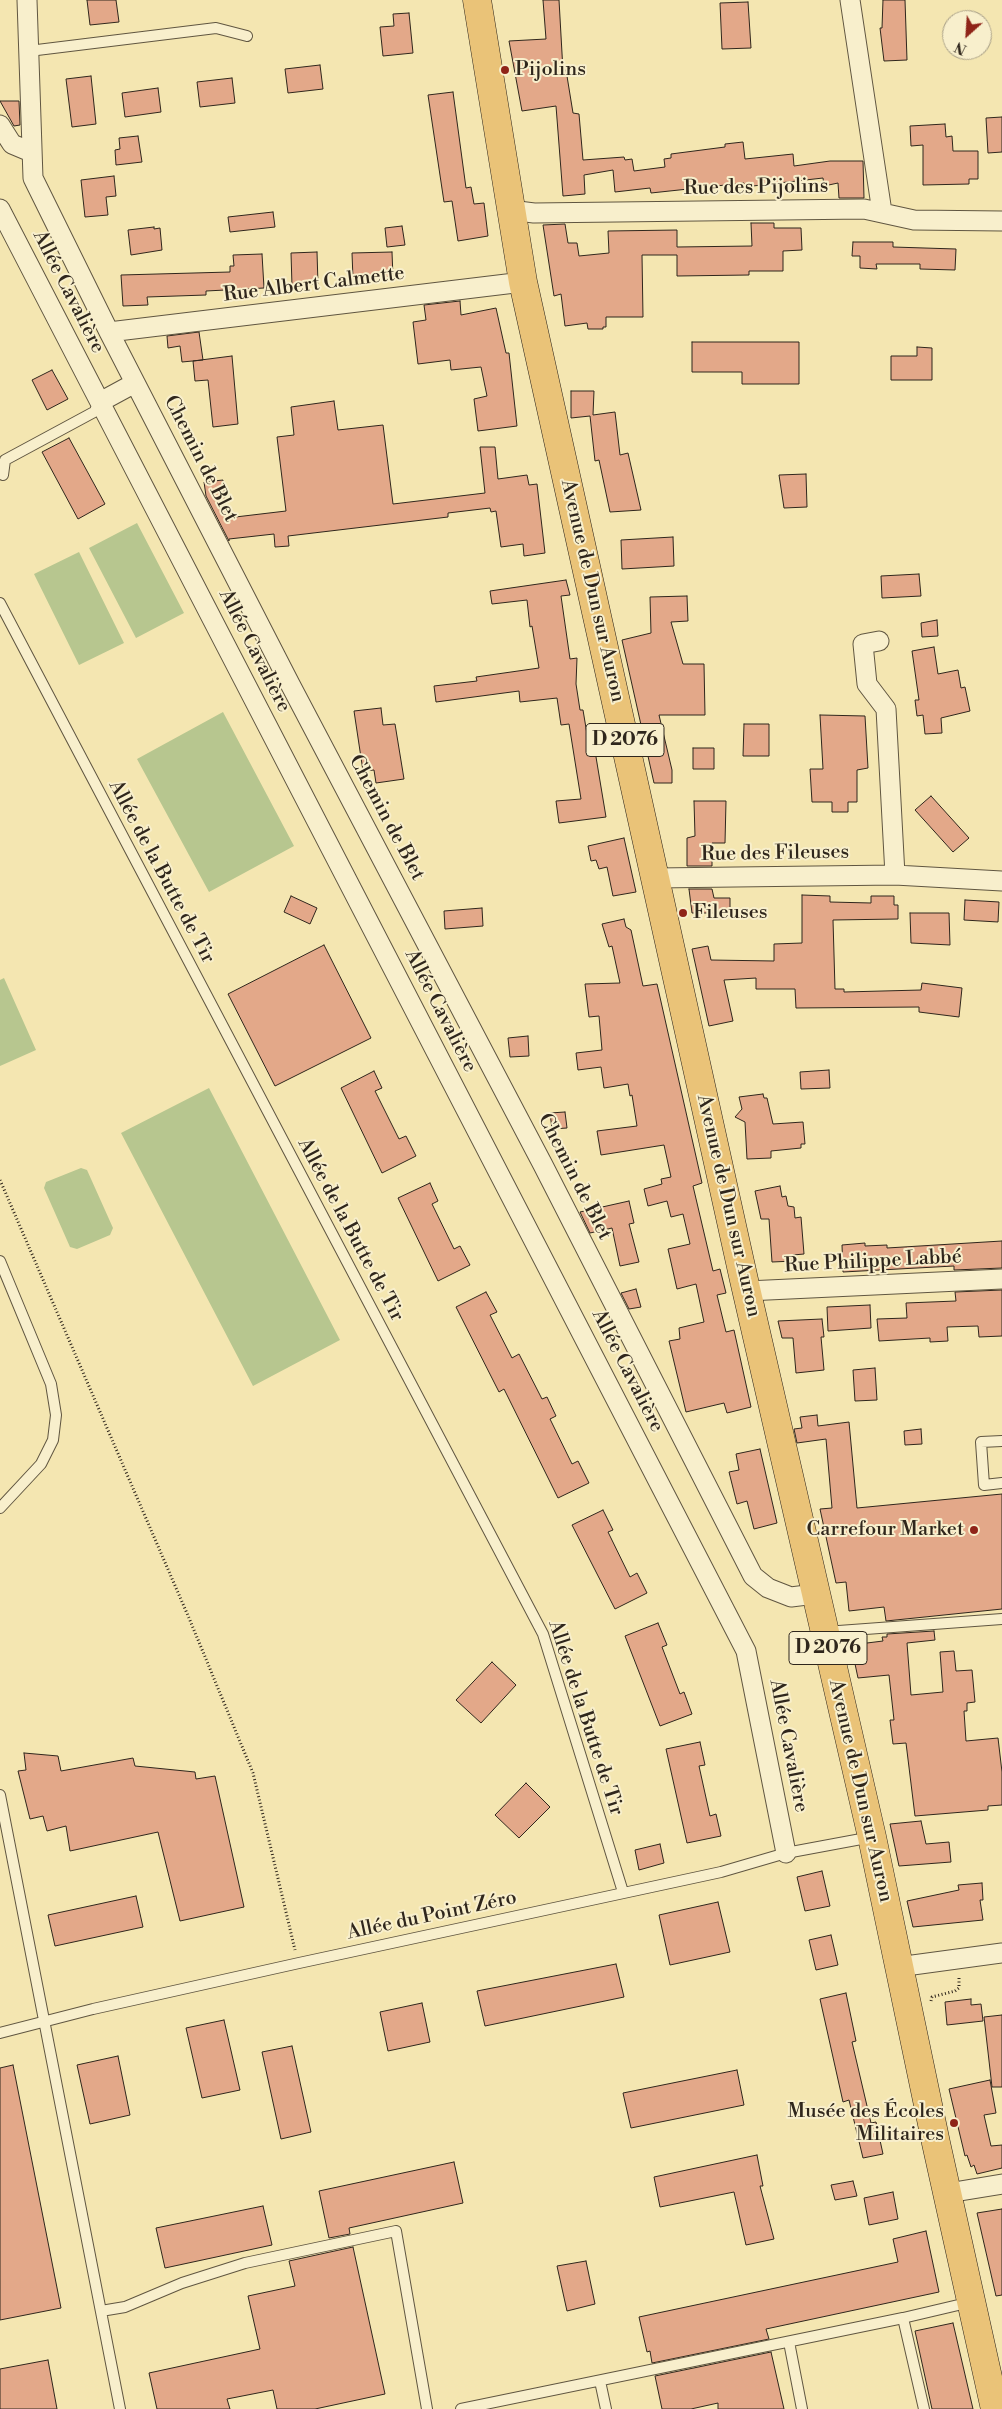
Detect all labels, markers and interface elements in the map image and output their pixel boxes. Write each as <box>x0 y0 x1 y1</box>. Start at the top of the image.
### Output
north arrow <box>942 10 992 60</box>
text: N <box>952 37 970 58</box>
place label: Pijolins <box>515 58 586 82</box>
marker: Pijolins <box>499 64 511 76</box>
street label: Rue des Pijolins <box>683 175 829 201</box>
street label: Allée Cavalière <box>27 227 109 357</box>
street label: Rue Albert Calmette <box>222 262 406 308</box>
street label: Chemin de Blet <box>158 392 242 526</box>
street label: Avenue de Dun sur Auron <box>555 477 629 705</box>
street label: Allée Cavalière <box>213 586 295 716</box>
road number: D 2076 <box>586 724 664 756</box>
street label: Chemin de Blet <box>343 751 429 885</box>
street label: Allée de la Butte de Tir <box>103 776 219 968</box>
street label: Rue des Fileuses <box>701 841 849 867</box>
place label: Fileuses <box>693 901 768 925</box>
marker: Fileuses <box>677 907 689 919</box>
street label: Allée Cavalière <box>399 946 481 1076</box>
street label: Avenue de Dun sur Auron <box>691 1092 765 1320</box>
street label: Chemin de Blet <box>532 1110 616 1244</box>
street label: Allée de la Butte de Tir <box>292 1134 408 1326</box>
street label: Rue Philippe Labbé <box>784 1245 962 1279</box>
street label: Allée Cavalière <box>586 1306 668 1436</box>
place label: Carrefour Market <box>807 1518 964 1542</box>
marker: Carrefour Market <box>968 1524 980 1536</box>
street label: Allée de la Butte de Tir <box>542 1617 628 1819</box>
road number: D 2076 <box>789 1632 867 1665</box>
street label: Avenue de Dun sur Auron <box>823 1677 897 1905</box>
street label: Allée Cavalière <box>763 1678 813 1814</box>
street label: Allée du Point Zéro <box>345 1886 519 1946</box>
place label: Musée des Écoles Militaires <box>788 2100 944 2147</box>
marker: Musée des Écoles Militaires <box>948 2117 960 2129</box>

